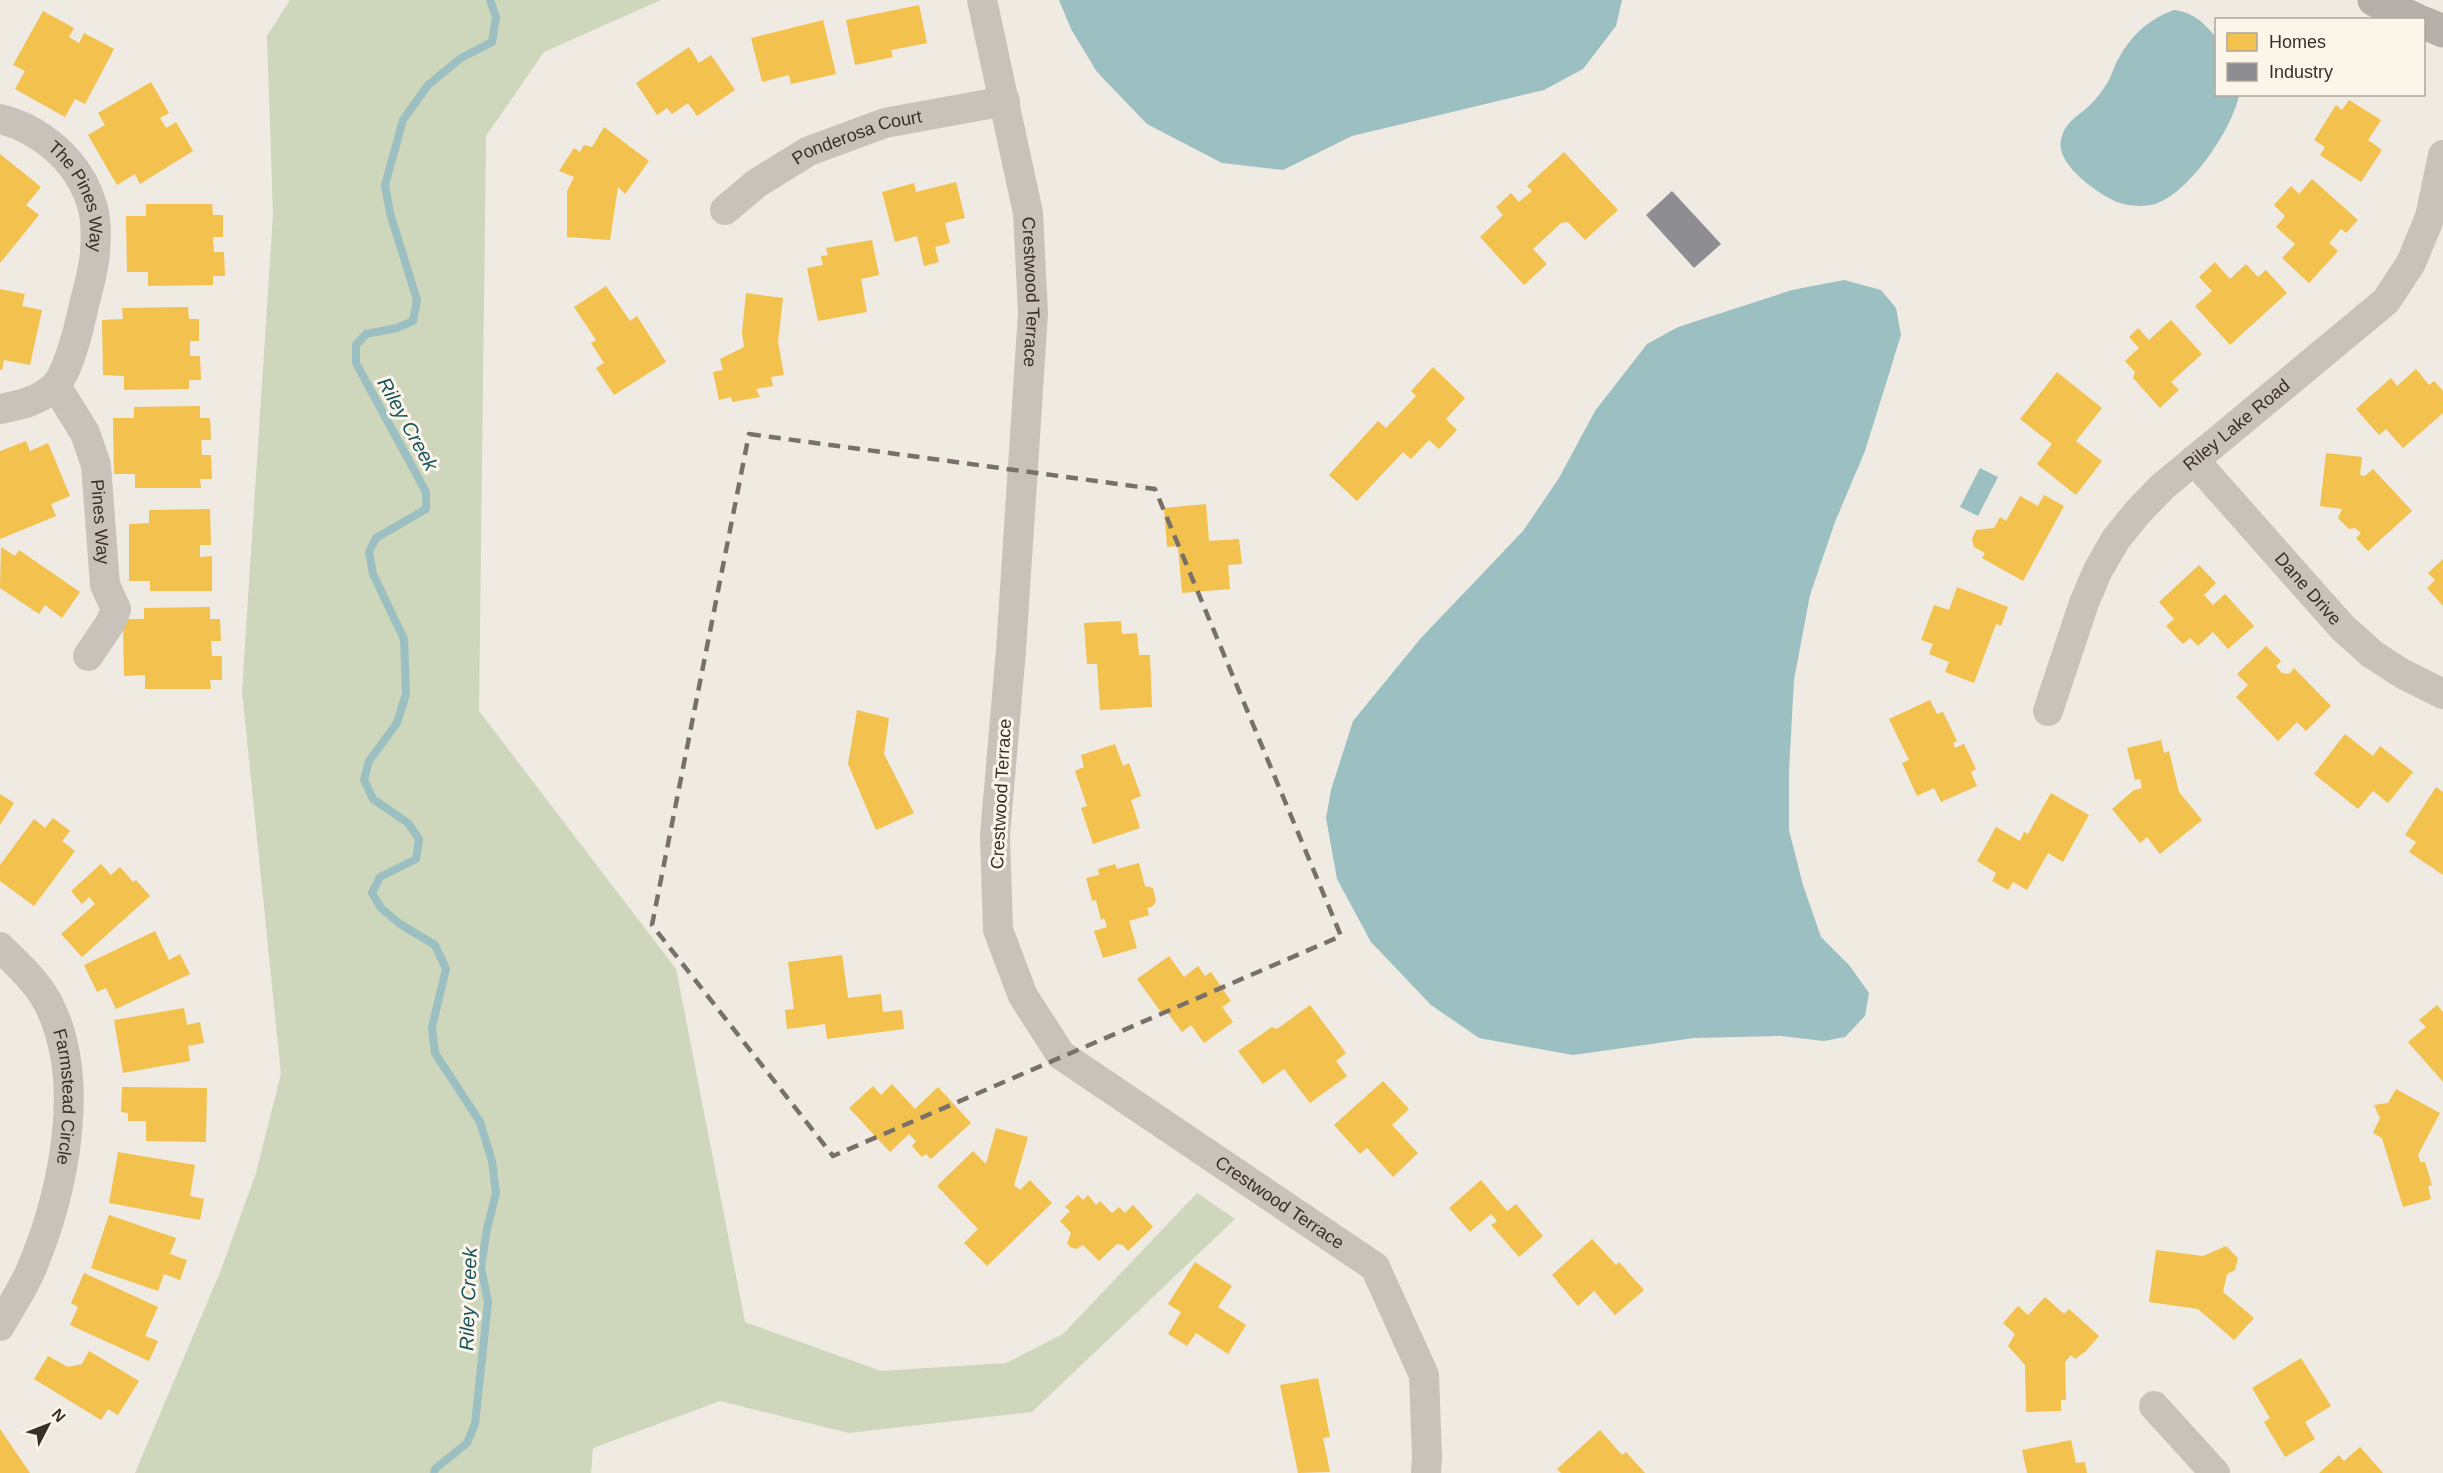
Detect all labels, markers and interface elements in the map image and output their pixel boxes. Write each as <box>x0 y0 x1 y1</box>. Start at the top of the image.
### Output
legend <box>2215 18 2425 96</box>
text: Homes <box>2269 32 2326 52</box>
text: Industry <box>2269 62 2333 82</box>
street label: Ponderosa Court <box>788 106 923 169</box>
street label: The Pines Way <box>44 137 106 252</box>
street label: Crestwood Terrace <box>1018 216 1043 368</box>
water label: Riley Creek <box>373 373 443 475</box>
street label: Riley Lake Road <box>2179 375 2294 475</box>
street label: Pines Way <box>87 478 113 565</box>
street label: Dane Drive <box>2271 548 2345 629</box>
street label: Crestwood Terrace <box>987 718 1015 870</box>
street label: Farmstead Circle <box>49 1026 79 1167</box>
street label: Crestwood Terrace <box>1212 1152 1348 1253</box>
water label: Riley Creek <box>455 1246 481 1351</box>
north arrow <box>18 1395 78 1455</box>
text: N <box>49 1405 69 1425</box>

